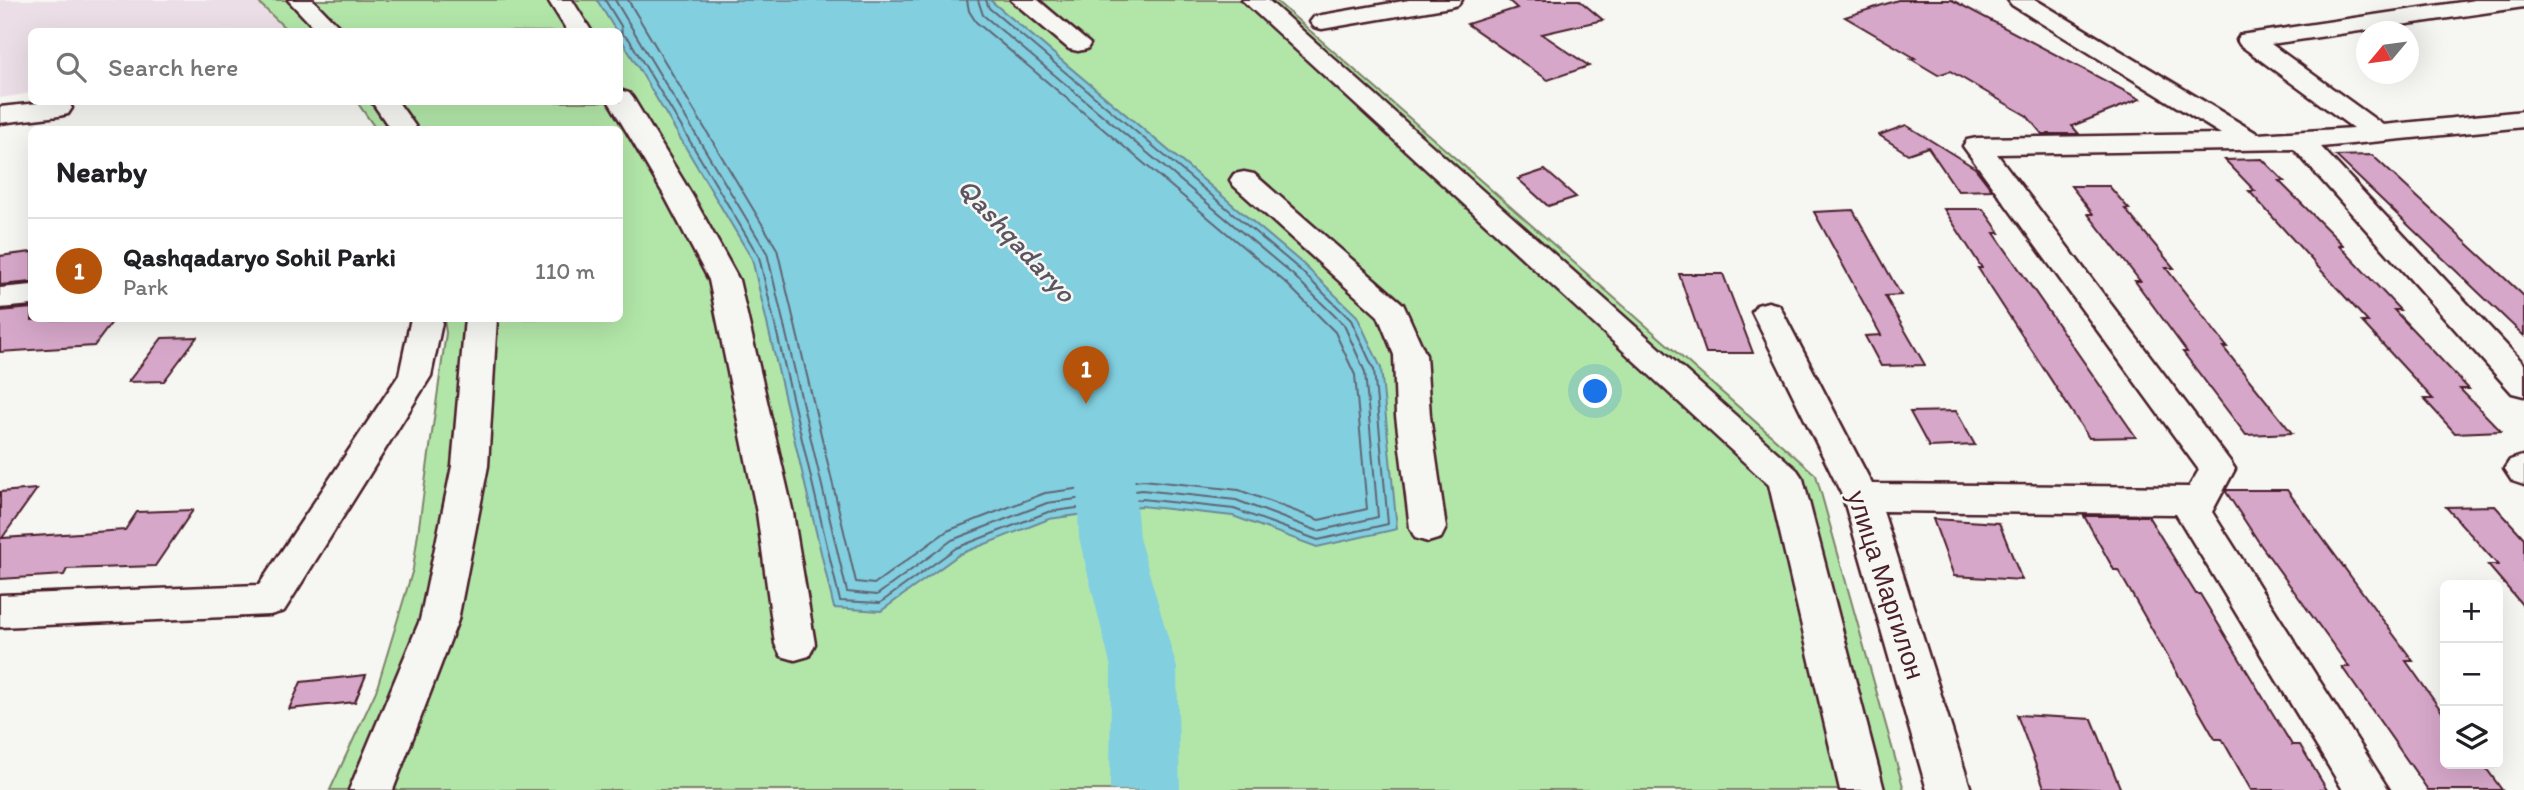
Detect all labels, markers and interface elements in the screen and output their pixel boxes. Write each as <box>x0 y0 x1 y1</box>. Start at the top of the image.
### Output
north arrow <box>2356 21 2419 84</box>
search box <box>28 28 623 105</box>
icon: search <box>52 48 90 86</box>
text: Search here <box>108 51 238 83</box>
text: Nearby <box>56 153 147 190</box>
water label: Qashqadaryo <box>951 171 1084 310</box>
text: Qashqadaryo Sohil Parki <box>123 241 396 273</box>
text: 1 <box>74 257 84 285</box>
text: 110 m <box>535 257 595 285</box>
text: Park <box>123 273 168 301</box>
pin: 1 <box>1063 346 1109 404</box>
your location <box>1578 374 1612 408</box>
street label: улица Маргилон <box>1840 487 1932 683</box>
map controls <box>2440 580 2503 769</box>
button: + <box>2440 580 2503 643</box>
button: − <box>2440 643 2503 706</box>
button: layers <box>2440 706 2503 769</box>

